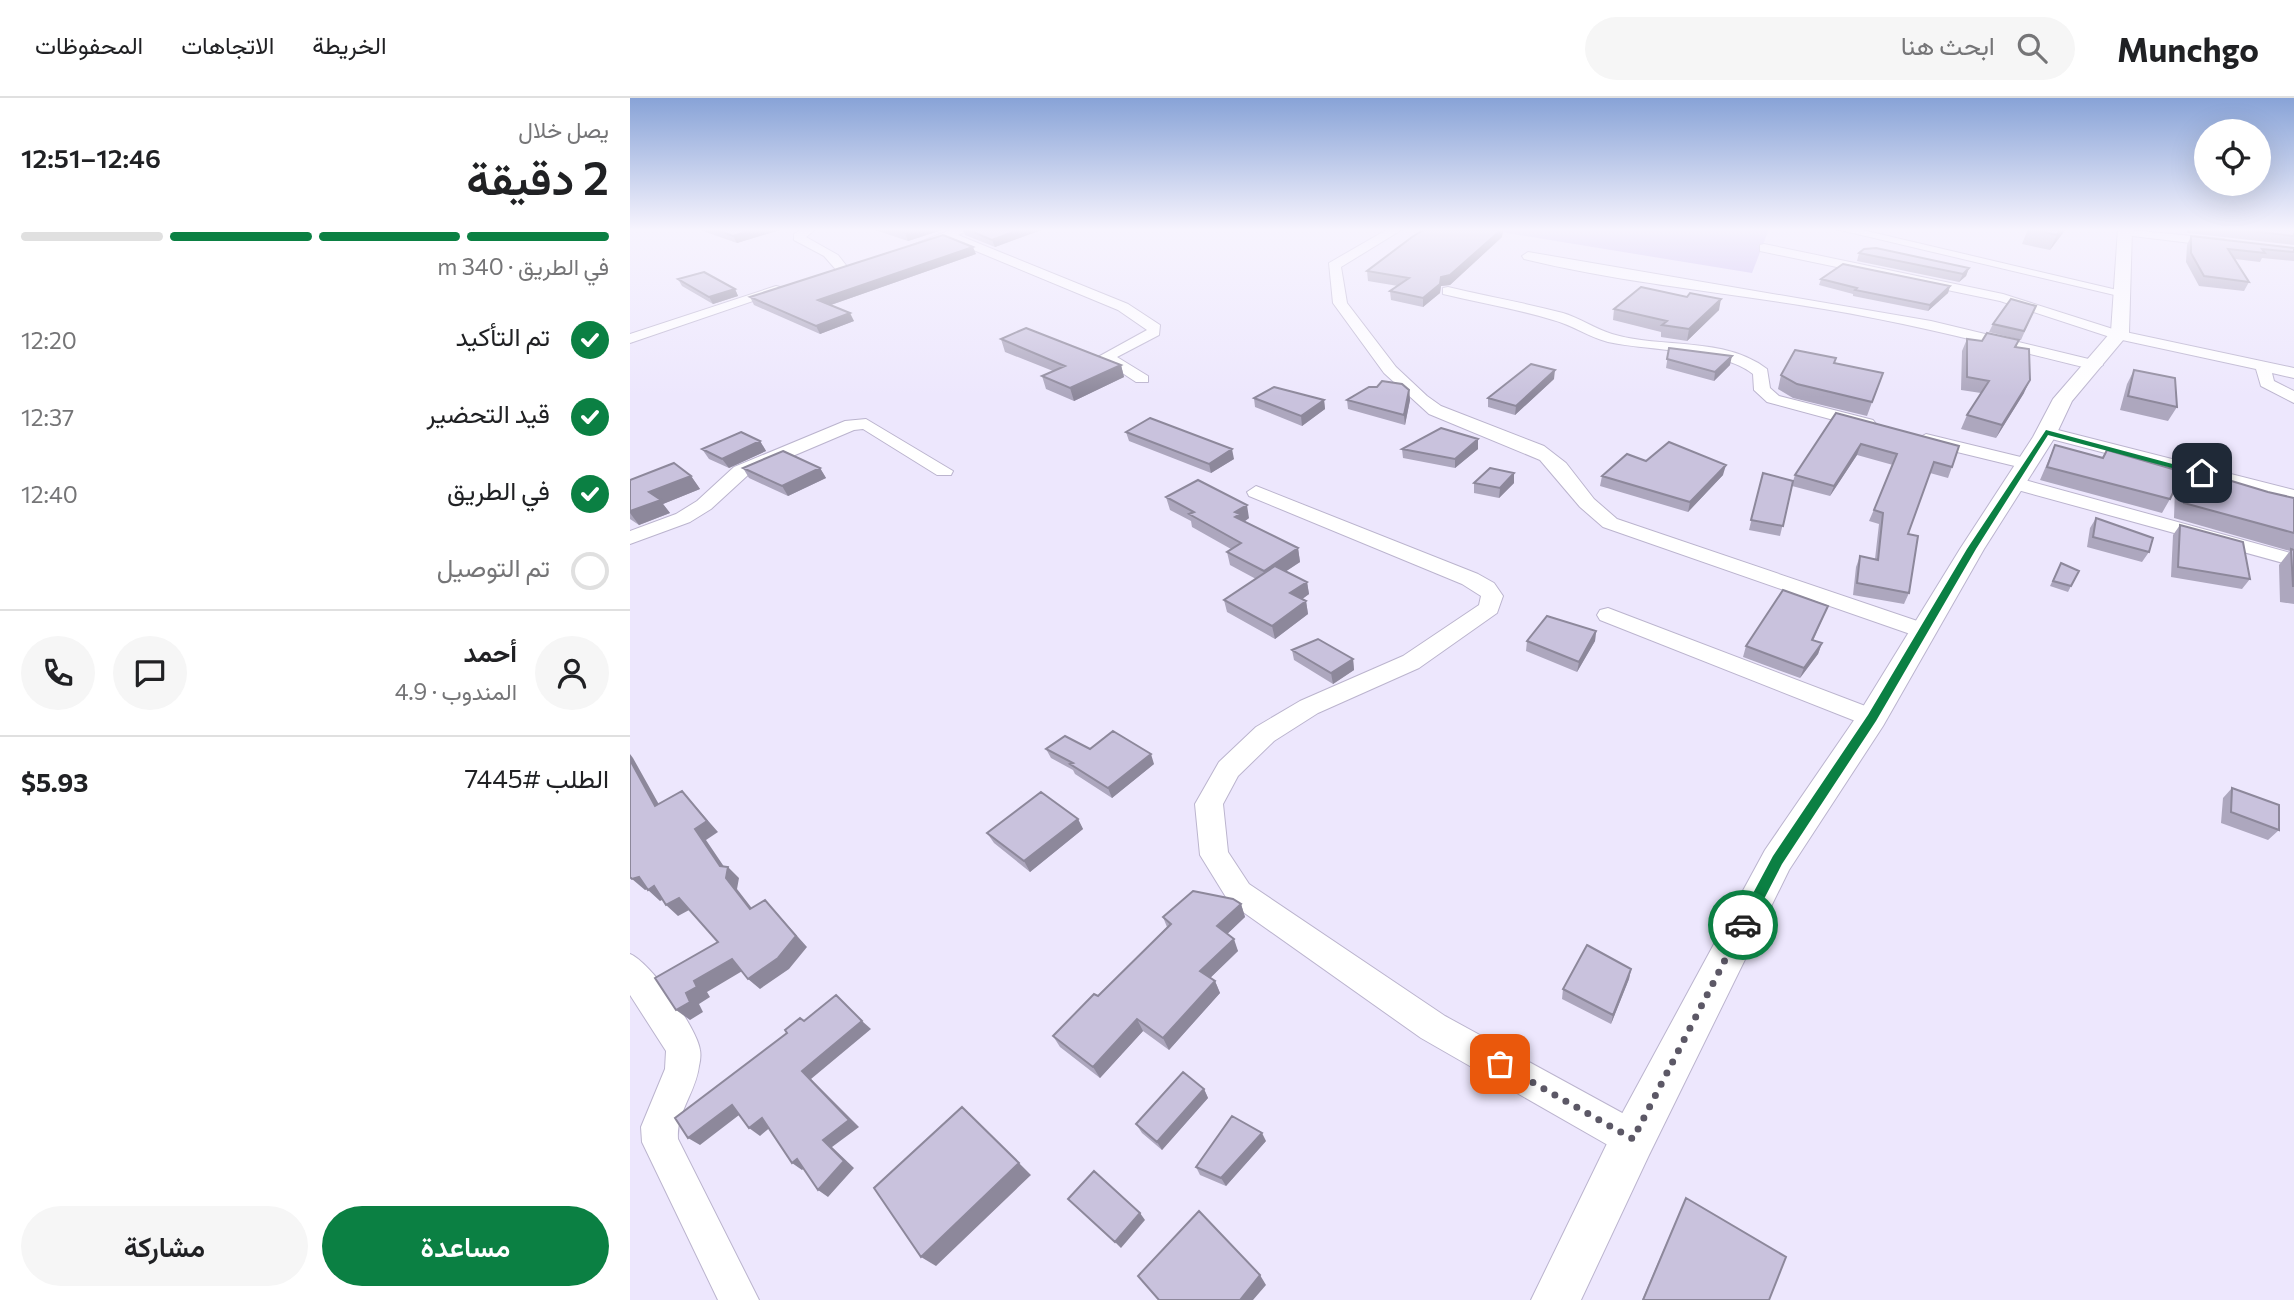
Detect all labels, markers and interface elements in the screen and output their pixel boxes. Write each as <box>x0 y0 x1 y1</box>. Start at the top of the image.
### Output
search box <box>1585 17 2075 80</box>
text: Munchgo <box>2117 28 2259 69</box>
text: ابحث هنا <box>1901 29 1995 60</box>
icon: search <box>2013 29 2051 67</box>
text: المحفوظات <box>35 30 143 59</box>
text: الاتجاهات <box>181 30 274 59</box>
text: الخريطة <box>312 30 387 59</box>
text: يصل خلال <box>518 115 609 143</box>
map controls <box>2194 119 2271 196</box>
button: locate <box>2194 119 2271 196</box>
text: 12:46–12:51 <box>21 142 161 173</box>
text: 2 دقيقة <box>466 148 609 204</box>
text: في الطريق · 340 m <box>437 252 609 280</box>
text: تم التأكيد <box>455 320 550 351</box>
icon: check <box>571 321 609 359</box>
text: 12:20 <box>21 326 77 354</box>
text: قيد التحضير <box>427 397 550 428</box>
icon: check <box>571 398 609 436</box>
text: 12:37 <box>21 403 74 431</box>
pin <box>2172 443 2232 503</box>
icon: home <box>2183 454 2221 492</box>
text: في الطريق <box>447 474 550 505</box>
icon: check <box>571 475 609 513</box>
text: 12:40 <box>21 480 78 508</box>
text: تم التوصيل <box>437 551 550 582</box>
button: phone <box>21 636 95 710</box>
button: chat <box>113 636 187 710</box>
text: أحمد <box>464 636 517 667</box>
button: person <box>535 636 609 710</box>
text: المندوب · 4.9 <box>395 677 517 705</box>
text: الطلب #7445 <box>464 762 609 793</box>
text: $5.93 <box>21 766 88 797</box>
courier <box>1708 890 1778 960</box>
icon: car <box>1724 906 1762 944</box>
pin <box>1470 1034 1530 1094</box>
icon: bag <box>1481 1045 1519 1083</box>
button: مشاركة <box>21 1206 308 1286</box>
button: مساعدة <box>322 1206 609 1286</box>

